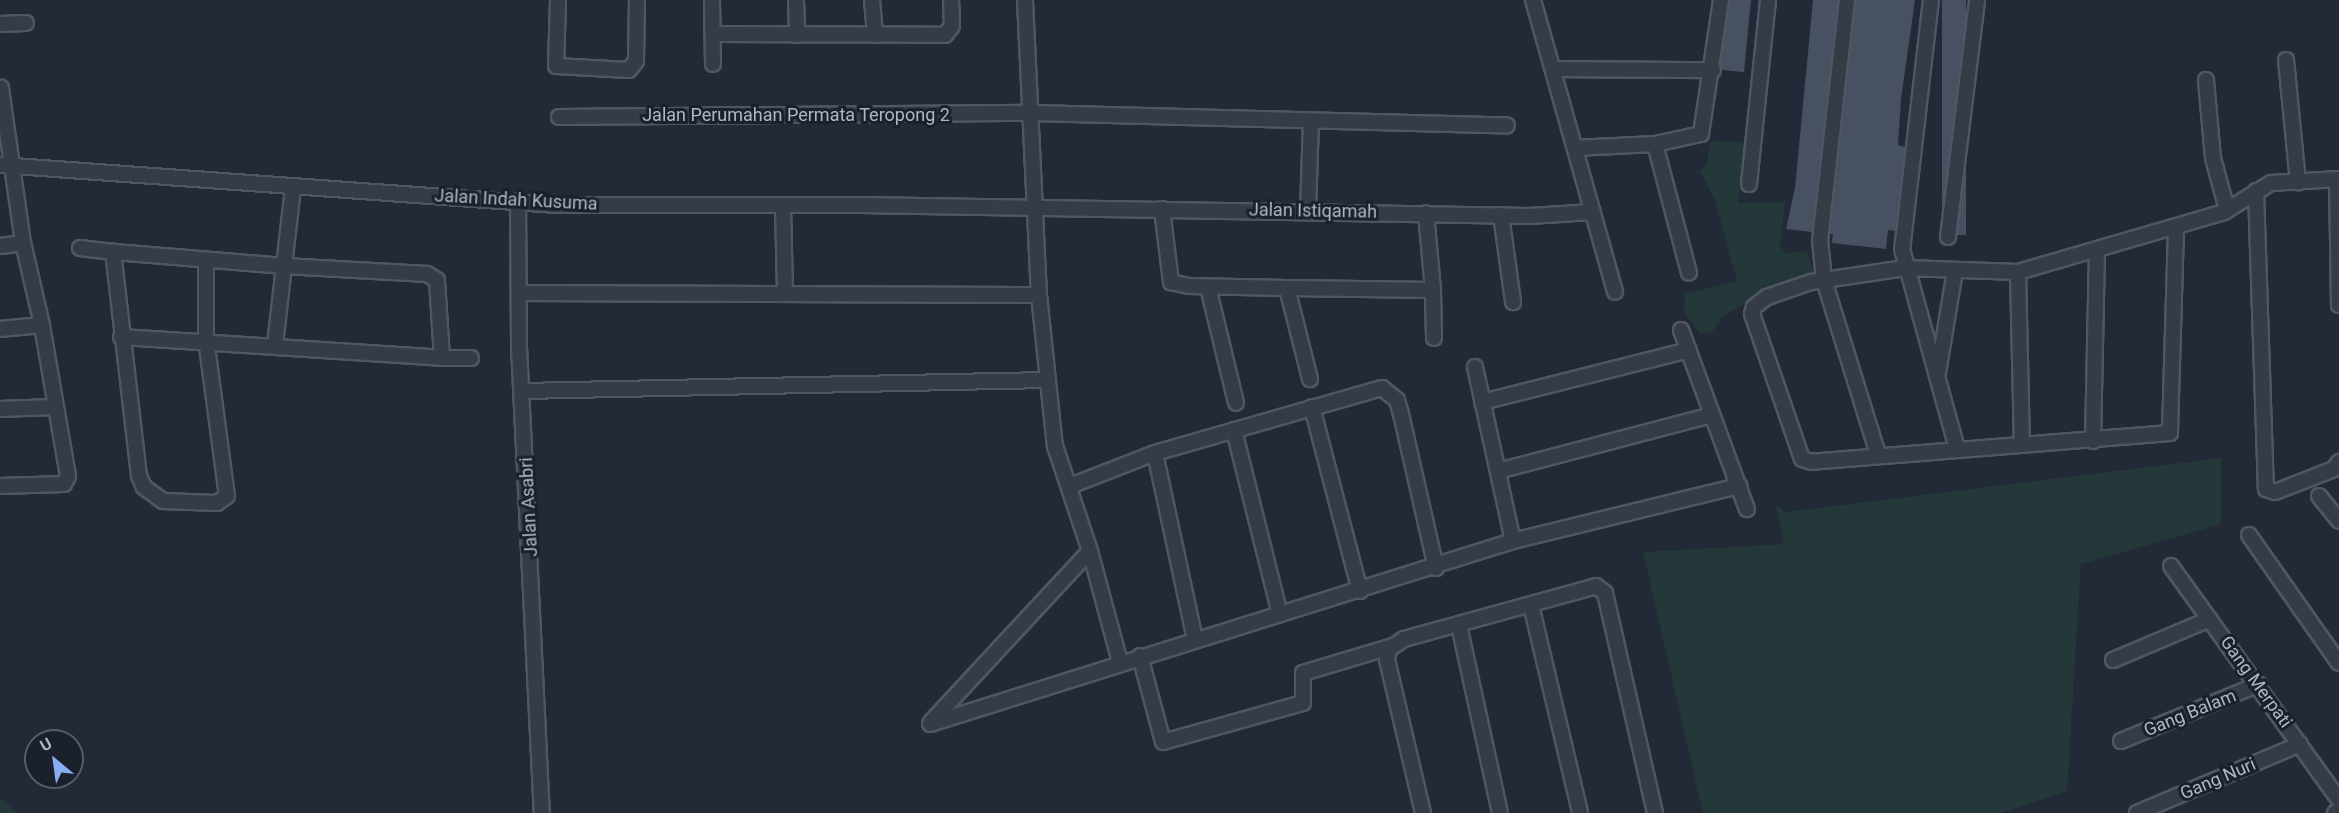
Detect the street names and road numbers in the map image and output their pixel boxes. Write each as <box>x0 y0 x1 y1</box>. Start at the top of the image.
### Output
street label: Jalan Perumahan Permata Teropong 2 <box>642 104 950 126</box>
street label: Jalan Indah Kusuma <box>434 185 598 215</box>
street label: Jalan Istiqamah <box>1249 199 1377 223</box>
street label: Jalan Asabri <box>516 457 542 557</box>
street label: Gang Merpati <box>2215 632 2297 732</box>
street label: Gang Balam <box>2141 685 2239 741</box>
street label: Gang Nuri <box>2177 753 2259 805</box>

